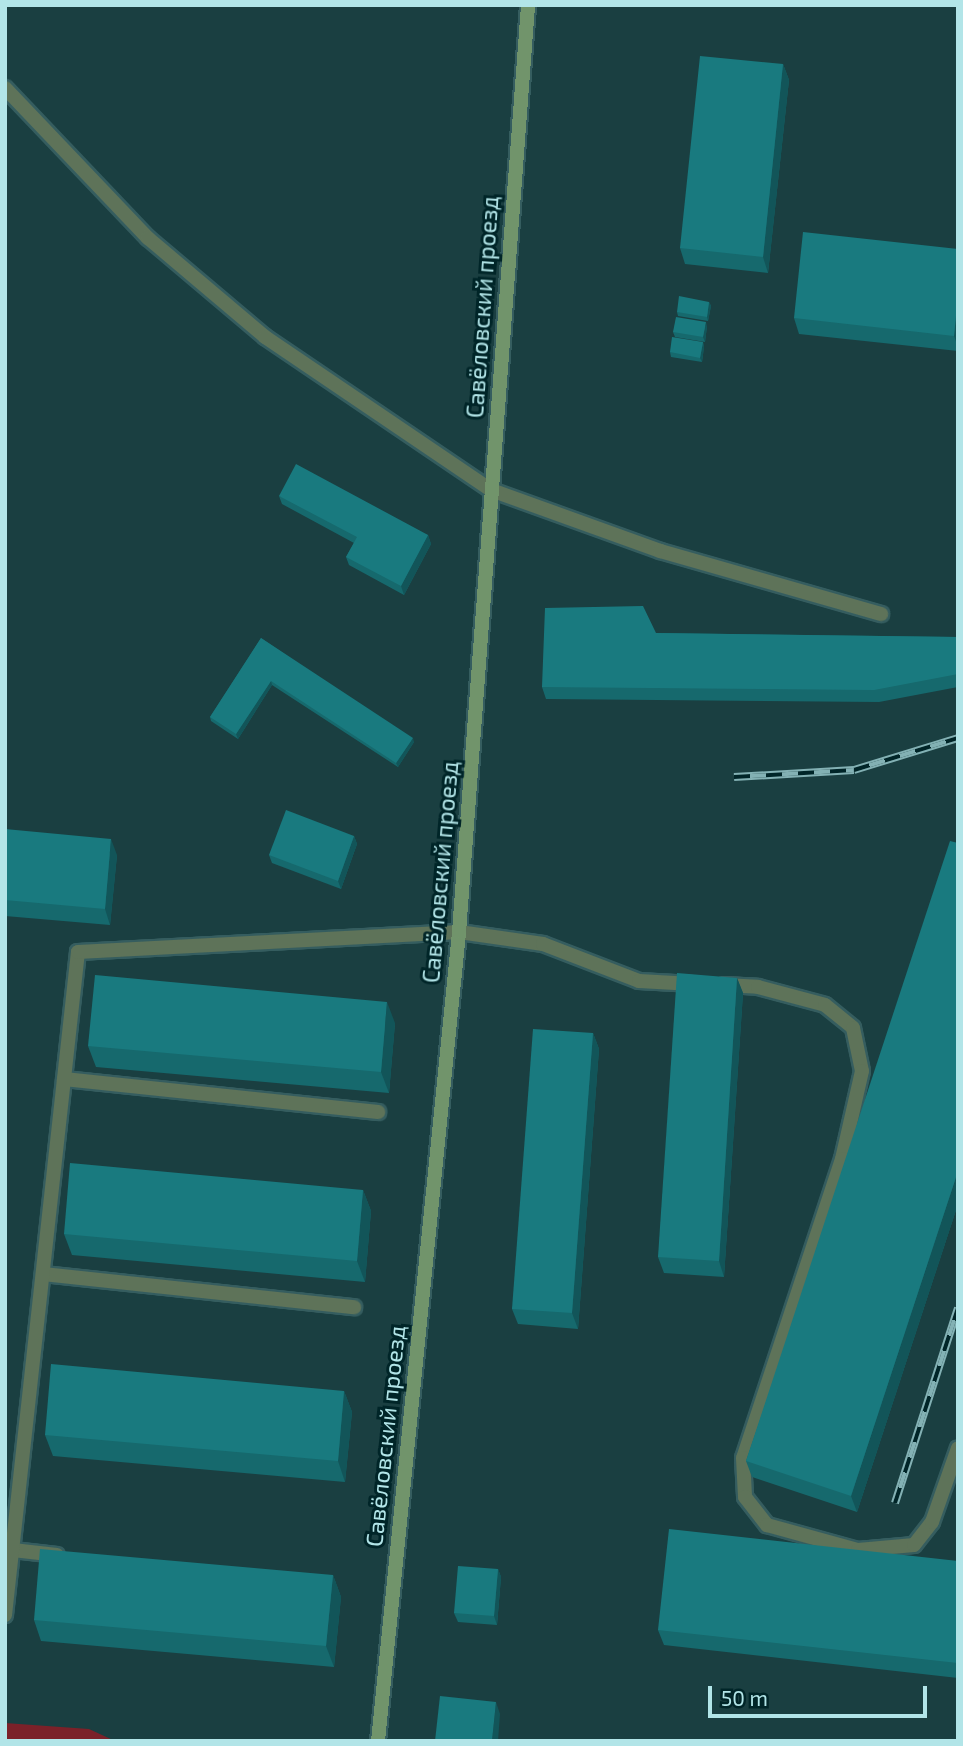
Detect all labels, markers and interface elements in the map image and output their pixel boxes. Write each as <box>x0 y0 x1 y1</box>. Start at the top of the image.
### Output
street label: Савёловский проезд <box>460 195 504 419</box>
street label: Савёловский проезд <box>417 760 463 984</box>
street label: Савёловский проезд <box>360 1324 410 1548</box>
scale bar <box>711 1672 930 1716</box>
text: 50 m <box>721 1685 768 1710</box>

